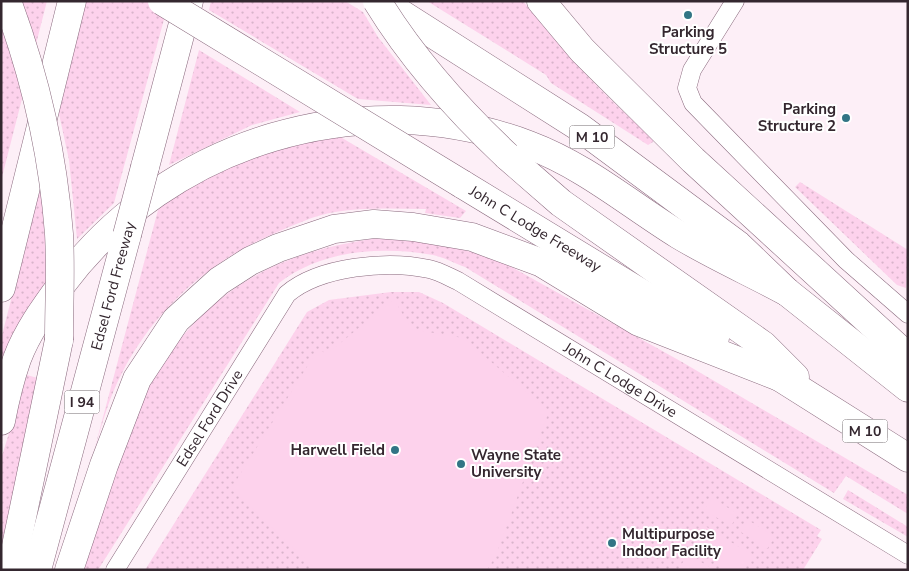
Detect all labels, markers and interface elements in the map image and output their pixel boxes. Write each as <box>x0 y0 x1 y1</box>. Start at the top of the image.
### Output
marker: Parking Structure 5 <box>682 9 694 21</box>
place label: Parking Structure 5 <box>649 22 727 59</box>
place label: Parking Structure 2 <box>758 99 836 136</box>
marker: Parking Structure 2 <box>840 112 852 124</box>
road number: M 10 <box>570 125 614 148</box>
street label: John C Lodge Freeway <box>465 180 605 277</box>
street label: Edsel Ford Freeway <box>86 219 140 352</box>
street label: John C Lodge Drive <box>559 337 681 422</box>
street label: Edsel Ford Drive <box>172 366 247 470</box>
road number: I 94 <box>64 391 100 414</box>
road number: M 10 <box>842 420 888 442</box>
place label: Harwell Field <box>290 440 385 460</box>
marker: Harwell Field <box>389 444 401 456</box>
place label: Wayne State University <box>471 445 561 482</box>
marker: Wayne State University <box>455 458 467 470</box>
place label: Multipurpose Indoor Facility <box>622 524 721 561</box>
marker: Multipurpose Indoor Facility <box>606 537 618 549</box>

